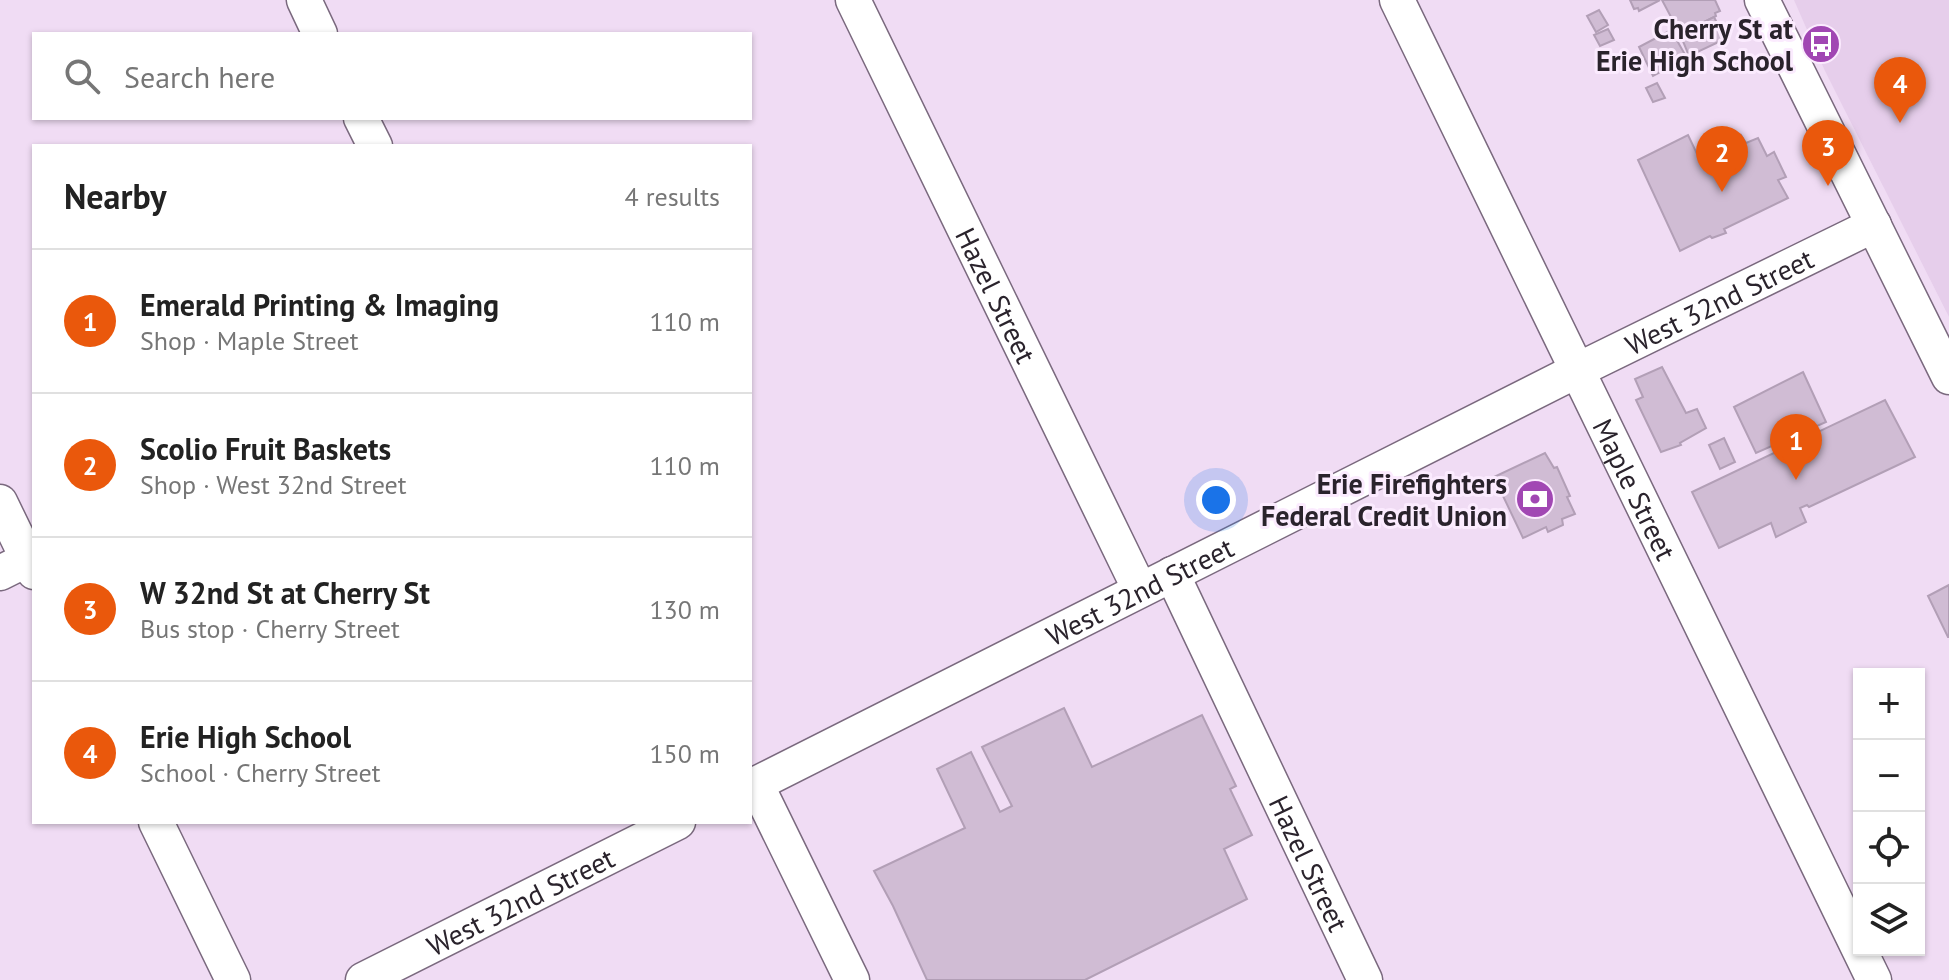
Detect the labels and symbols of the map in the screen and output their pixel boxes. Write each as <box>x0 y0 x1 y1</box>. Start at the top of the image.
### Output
place label: Cherry St at Erie High School <box>1596 10 1794 79</box>
bus stop icon: Cherry St at Erie High School <box>1800 23 1842 65</box>
pin: 4 <box>1874 57 1926 123</box>
pin: 3 <box>1802 120 1854 186</box>
pin: 2 <box>1696 126 1748 192</box>
street label: Hazel Street <box>948 221 1045 369</box>
street label: West 32nd Street <box>1619 239 1820 363</box>
street label: Maple Street <box>1585 412 1685 566</box>
pin: 1 <box>1770 414 1822 480</box>
place label: Erie Firefighters Federal Credit Union <box>1261 465 1507 534</box>
bank icon: Erie Firefighters Federal Credit Union <box>1514 478 1556 520</box>
your location <box>1196 480 1236 520</box>
street label: West 32nd Street <box>1040 528 1240 654</box>
street label: Hazel Street <box>1261 789 1358 937</box>
street label: West 32nd Street <box>420 838 621 964</box>

